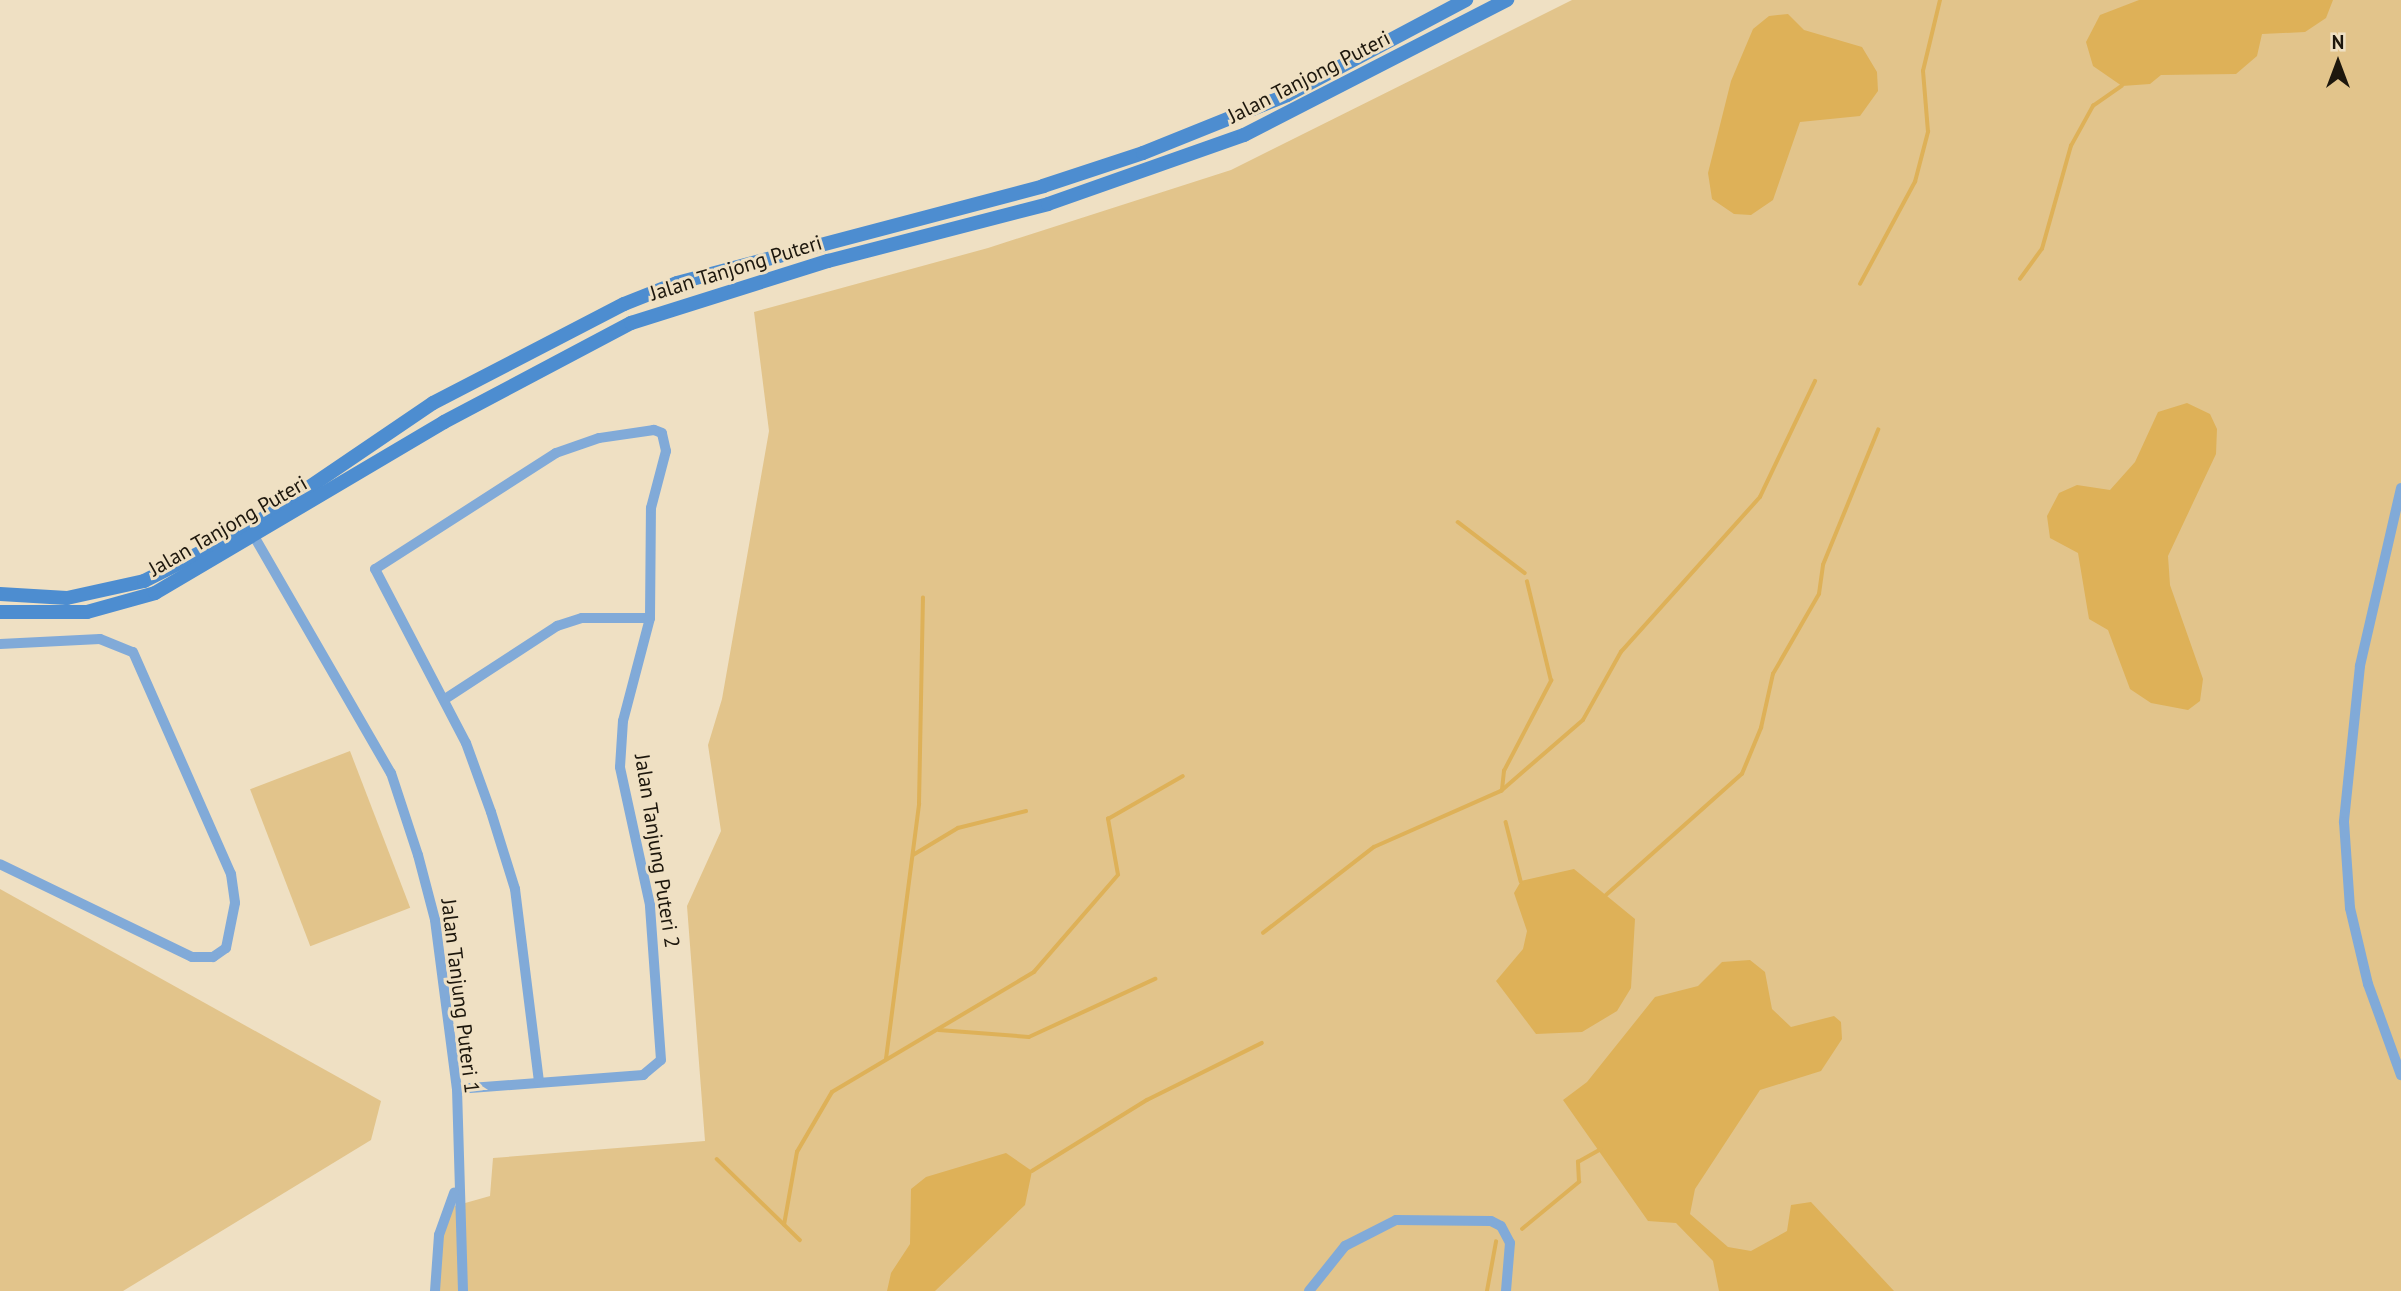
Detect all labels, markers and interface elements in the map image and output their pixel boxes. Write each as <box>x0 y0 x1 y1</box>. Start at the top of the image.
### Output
street label: Jalan Tanjong Puteri <box>1223 25 1395 129</box>
north arrow <box>2303 28 2373 98</box>
text: N <box>2332 30 2344 54</box>
street label: Jalan Tanjong Puteri <box>647 230 825 306</box>
street label: Jalan Tanjong Puteri <box>144 470 312 582</box>
street label: Jalan Tanjung Puteri 2 <box>629 752 685 950</box>
street label: Jalan Tanjung Puteri 1 <box>436 897 484 1095</box>

